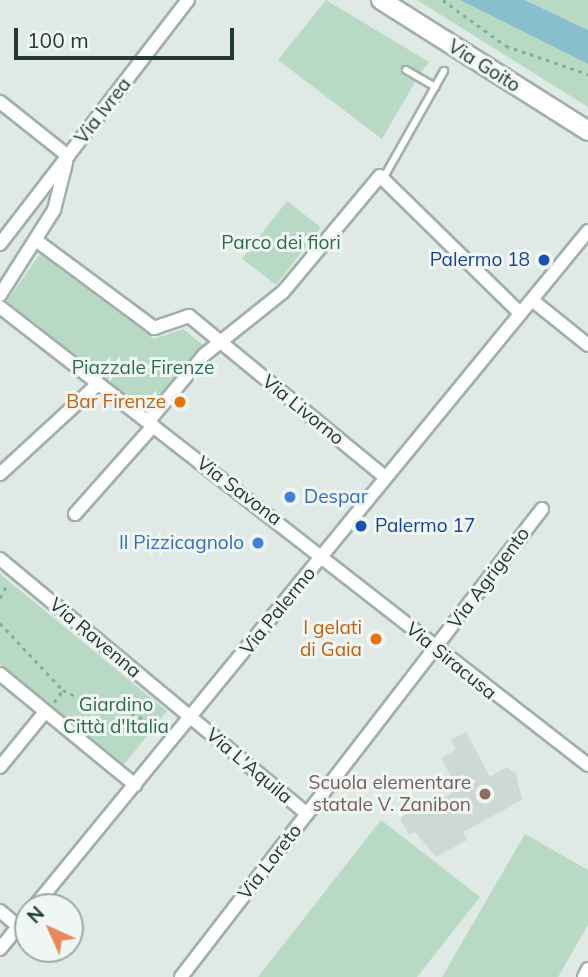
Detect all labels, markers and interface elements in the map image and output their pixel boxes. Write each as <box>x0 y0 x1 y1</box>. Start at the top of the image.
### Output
scale bar <box>18 14 238 58</box>
text: 100 m <box>27 27 89 53</box>
street label: Via Goito <box>444 35 524 97</box>
street label: Via Ivrea <box>70 73 136 149</box>
park label: Parco dei fiori <box>221 232 341 254</box>
place label: Palermo 18 <box>430 249 530 271</box>
marker: Palermo 18 <box>536 252 552 268</box>
park label: Piazzale Firenze <box>72 357 214 379</box>
street label: Via Livorno <box>257 370 349 450</box>
place label: Bar Firenze <box>66 391 166 413</box>
marker: Bar Firenze <box>172 394 188 410</box>
street label: Via Savona <box>192 452 286 530</box>
place label: Despar <box>304 486 368 508</box>
marker: Despar <box>282 489 298 505</box>
place label: Palermo 17 <box>375 515 475 537</box>
marker: Palermo 17 <box>353 518 369 534</box>
street label: Via Agrigento <box>443 523 535 633</box>
place label: Il Pizzicagnolo <box>119 532 244 554</box>
marker: Il Pizzicagnolo <box>250 535 266 551</box>
street label: Via Palermo <box>236 562 320 660</box>
street label: Via Ravenna <box>45 593 145 683</box>
place label: I gelati di Gaia <box>300 617 362 661</box>
street label: Via Siracusa <box>401 618 501 704</box>
marker: I gelati di Gaia <box>368 631 384 647</box>
park label: Giardino Città d'Italia <box>63 694 169 738</box>
street label: Via L'Aquila <box>201 723 297 809</box>
place label: Scuola elementare statale V. Zanibon <box>309 772 471 816</box>
marker: Scuola elementare statale V. Zanibon <box>477 786 493 802</box>
street label: Via Loreto <box>233 820 307 904</box>
north arrow <box>14 893 84 963</box>
text: N <box>22 901 49 928</box>

